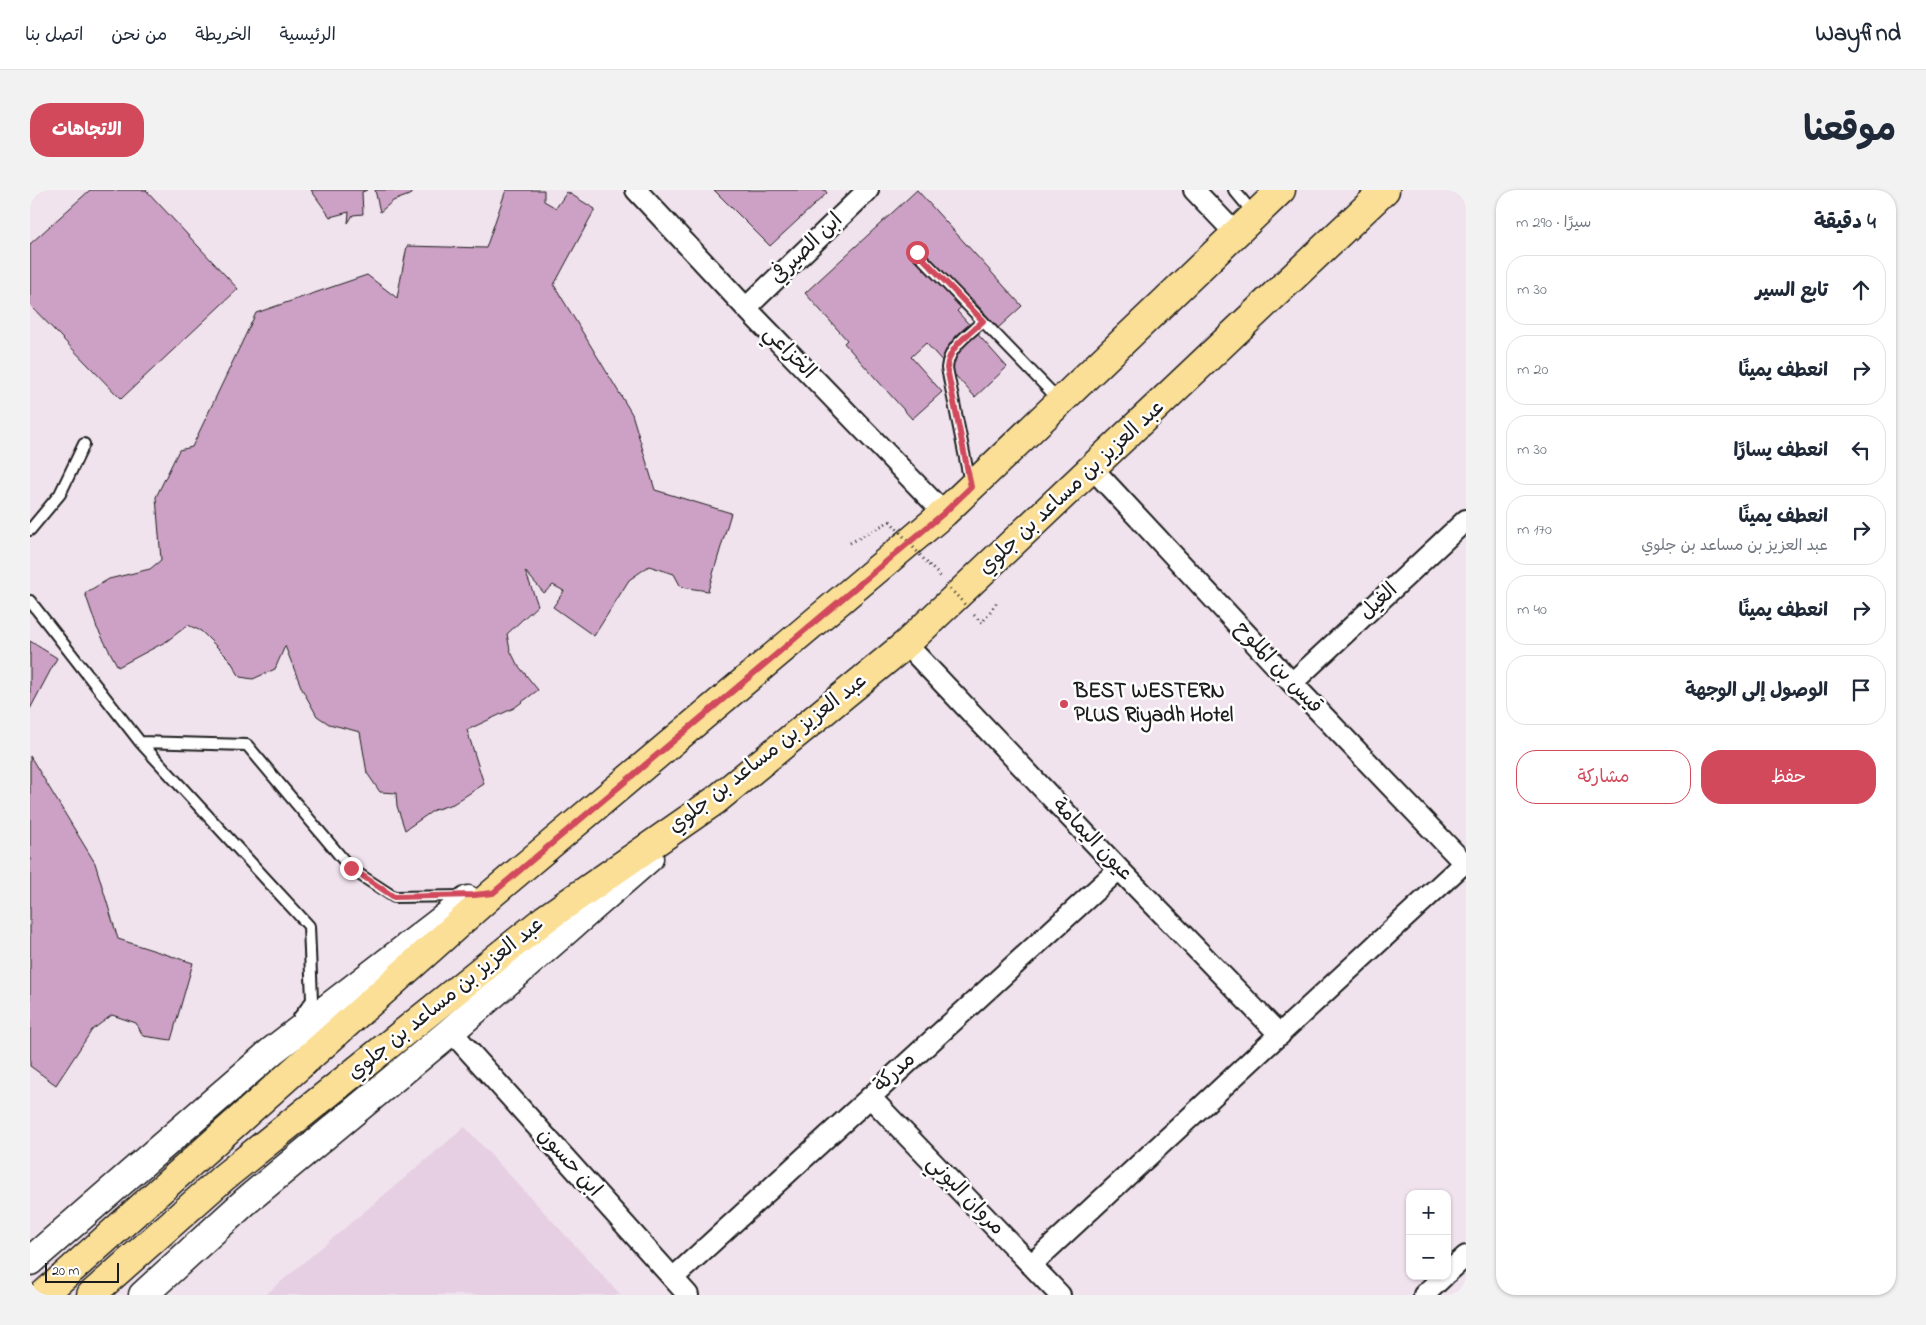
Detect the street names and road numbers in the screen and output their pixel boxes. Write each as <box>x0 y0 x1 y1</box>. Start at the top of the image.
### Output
street label: ابن الصيرفي <box>763 206 850 291</box>
street label: الخزاعي <box>754 319 822 388</box>
street label: عبد العزيز بن مساعد بن جلوي <box>972 393 1172 583</box>
street label: الغيل <box>1353 576 1405 628</box>
street label: قيس بن الملوح <box>1227 615 1329 721</box>
street label: عبد العزيز بن مساعد بن جلوي <box>662 667 874 841</box>
street label: عيون اليمامة <box>1045 792 1139 888</box>
street label: عبد العزيز بن مساعد بن جلوي <box>341 910 551 1088</box>
street label: مدركة <box>867 1046 923 1100</box>
street label: ابن حسون <box>530 1122 608 1204</box>
street label: مروان البوني <box>918 1149 1011 1244</box>

